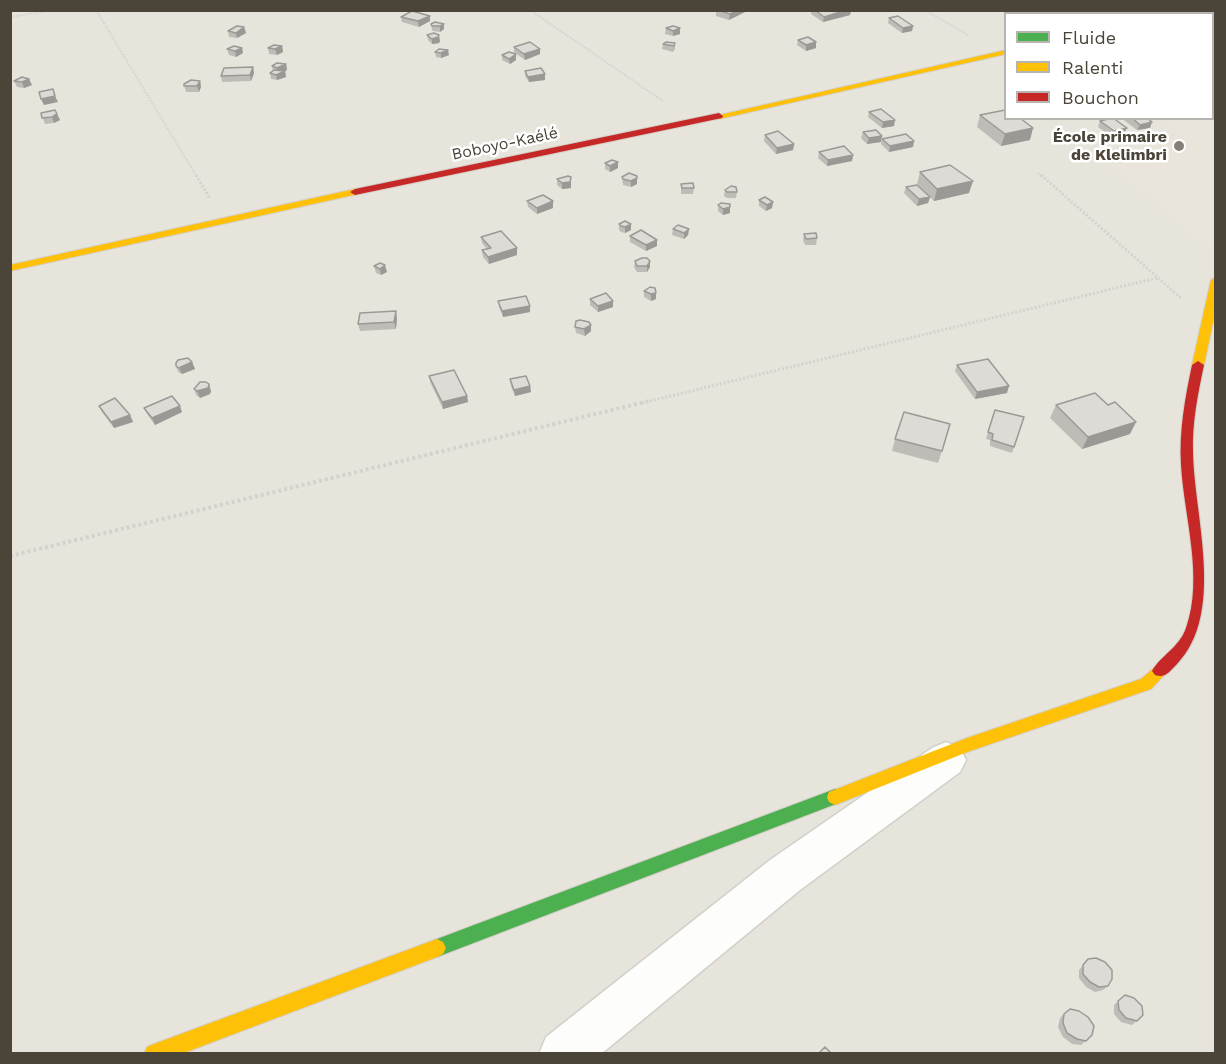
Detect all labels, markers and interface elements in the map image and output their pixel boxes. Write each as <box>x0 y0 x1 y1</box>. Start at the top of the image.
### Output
legend <box>1004 12 1214 120</box>
text: Fluide <box>1062 27 1116 48</box>
text: Ralenti <box>1062 57 1123 78</box>
text: Bouchon <box>1062 87 1139 108</box>
street label: Boboyo-Kaélé <box>450 123 560 165</box>
place label: École primaire de Klelimbri <box>1053 127 1167 165</box>
marker: École primaire de Klelimbri <box>1172 139 1186 153</box>

